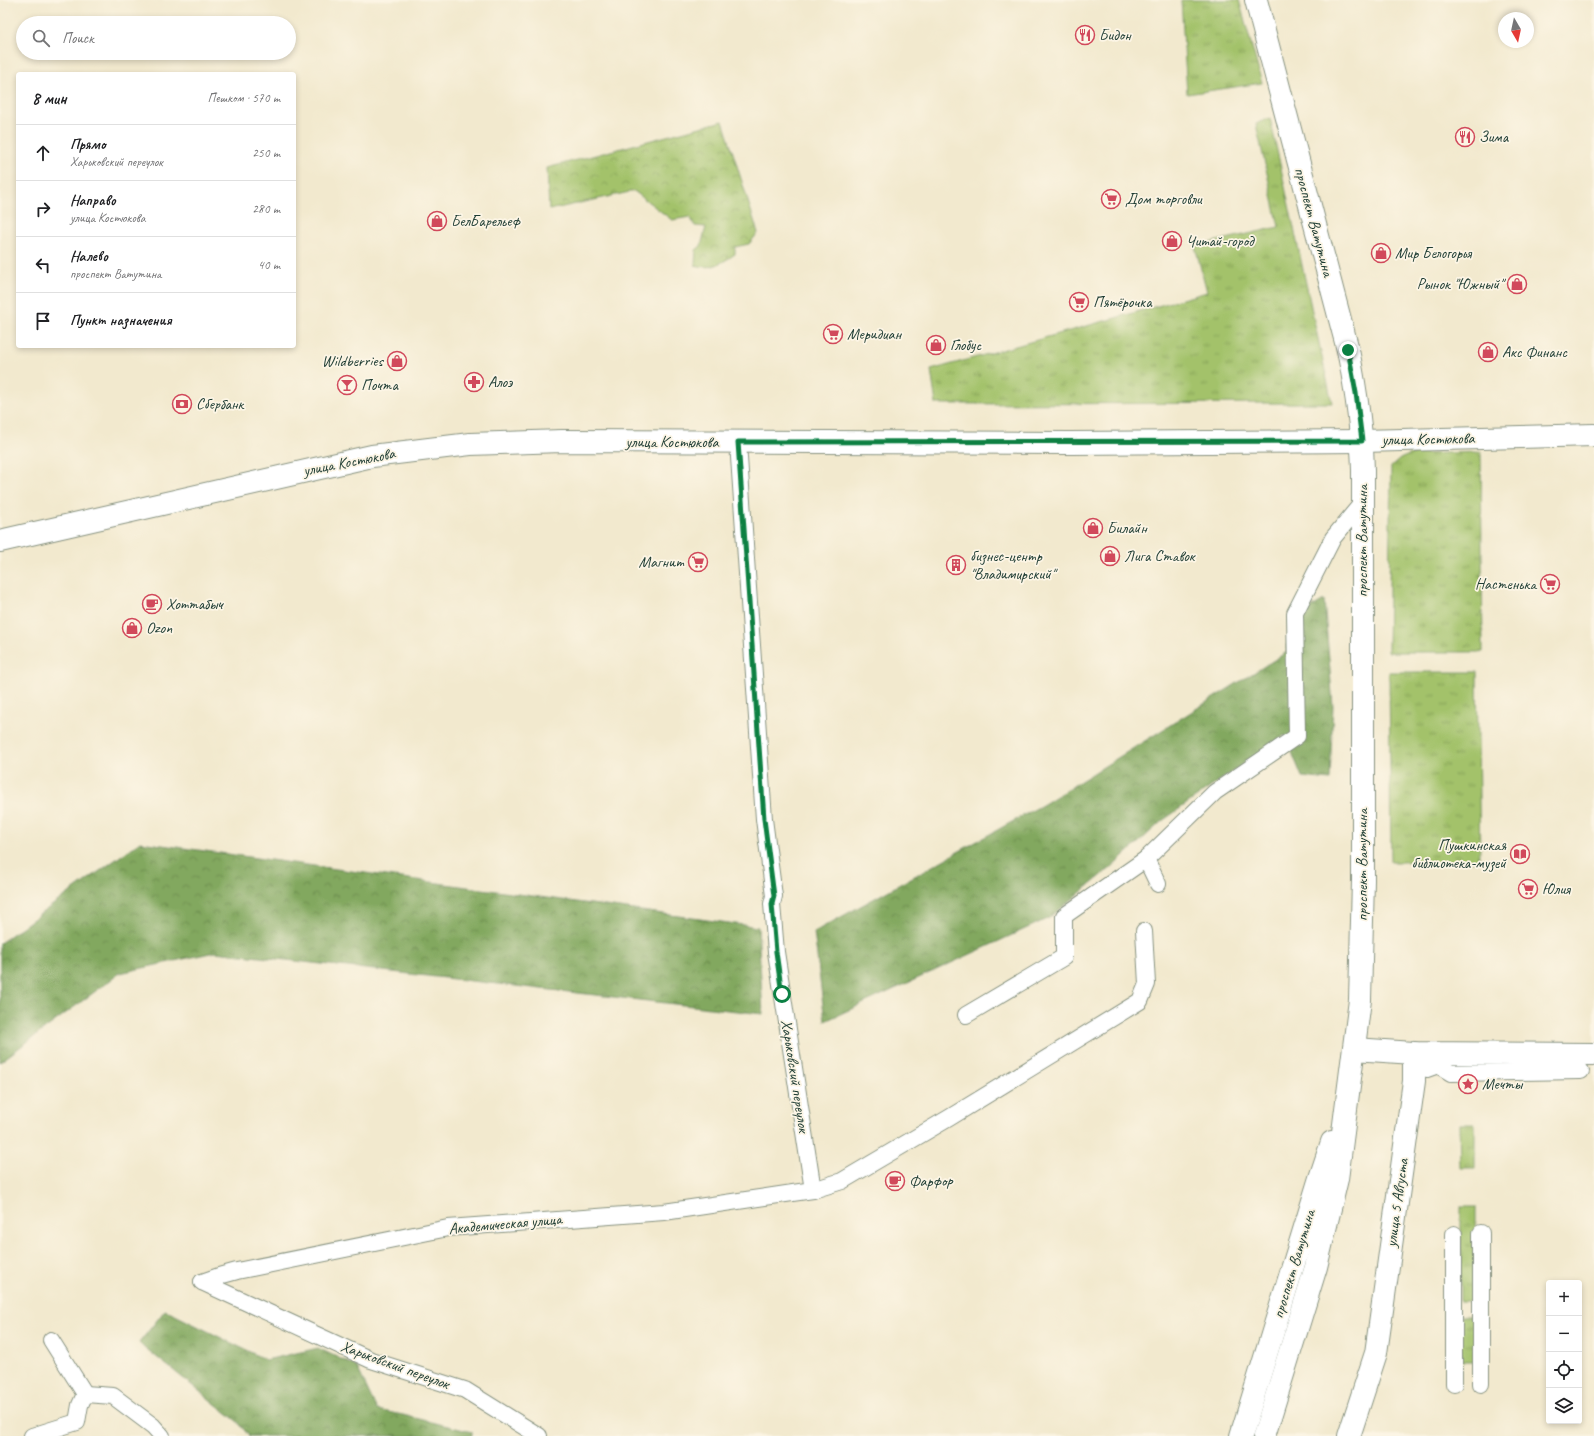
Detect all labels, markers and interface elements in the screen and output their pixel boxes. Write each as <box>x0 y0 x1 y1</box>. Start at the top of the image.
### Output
north arrow <box>1498 12 1534 48</box>
search box <box>16 16 296 60</box>
restaurant icon: Бидон <box>1074 24 1096 46</box>
place label: Бидон <box>1099 25 1132 45</box>
icon: search <box>30 27 52 49</box>
text: Поиск <box>62 29 94 48</box>
text: 8 мин <box>32 88 67 109</box>
text: Пешком · 570 m <box>207 90 280 106</box>
restaurant icon: Зима <box>1454 126 1476 148</box>
place label: Зима <box>1479 127 1510 147</box>
text: Прямо <box>70 135 106 154</box>
icon: ahead <box>32 142 54 164</box>
text: 250 m <box>252 145 280 161</box>
text: Харьковский переулок <box>70 154 163 170</box>
street label: проспект Ватутина <box>1290 165 1339 280</box>
supermarket icon: Дом торговли <box>1100 188 1122 210</box>
place label: Дом торговли <box>1125 189 1203 209</box>
text: Направо <box>70 191 116 210</box>
icon: right <box>32 198 54 220</box>
text: 280 m <box>252 201 280 217</box>
text: улица Костюкова <box>70 210 146 226</box>
shop icon: БелБарельеф <box>426 210 448 232</box>
place label: БелБарельеф <box>451 211 522 231</box>
shop icon: Читай-город <box>1161 230 1183 252</box>
place label: Читай-город <box>1186 231 1255 251</box>
shop icon: Мир Белогорья <box>1370 242 1392 264</box>
place label: Мир Белогорья <box>1395 243 1472 263</box>
text: Налево <box>70 247 108 266</box>
icon: left <box>32 254 54 276</box>
text: 40 m <box>258 257 280 273</box>
text: проспект Ватутина <box>70 266 161 282</box>
shop icon: Рынок "Южный" <box>1506 273 1528 295</box>
place label: Рынок "Южный" <box>1417 274 1506 294</box>
supermarket icon: Пятёрочка <box>1068 291 1090 313</box>
place label: Пятёрочка <box>1093 292 1153 312</box>
icon: arrive <box>32 310 54 332</box>
text: Пункт назначения <box>70 311 172 330</box>
supermarket icon: Меридиан <box>822 323 844 345</box>
place label: Меридиан <box>847 324 902 344</box>
shop icon: Глобус <box>925 334 947 356</box>
place label: Глобус <box>950 335 982 355</box>
route end <box>1339 341 1357 359</box>
shop icon: Акс Финанс <box>1477 341 1499 363</box>
place label: Акс Финанс <box>1502 342 1568 362</box>
shop icon: Wildberries <box>386 350 408 372</box>
place label: Wildberries <box>322 351 385 371</box>
pharmacy icon: Алоэ <box>463 371 485 393</box>
place label: Алоэ <box>488 372 513 392</box>
bar icon: Почта <box>336 374 358 396</box>
place label: Почта <box>361 375 399 395</box>
bank icon: Сбербанк <box>171 393 193 415</box>
place label: Сбербанк <box>196 394 245 414</box>
street label: улица Костюкова <box>1380 428 1476 450</box>
street label: улица Костюкова <box>625 432 719 452</box>
street label: улица Костюкова <box>300 443 398 481</box>
street label: проспект Ватутина <box>1352 483 1372 597</box>
shop icon: Билайн <box>1082 517 1104 539</box>
place label: Билайн <box>1107 518 1148 538</box>
shop icon: Лига Ставок <box>1099 545 1121 567</box>
place label: бизнес-центр "Владимирский" <box>970 546 1058 584</box>
place label: Лига Ставок <box>1124 546 1196 566</box>
supermarket icon: Магнит <box>687 551 709 573</box>
place label: Магнит <box>639 552 685 572</box>
building icon: бизнес-центр "Владимирский" <box>945 554 967 576</box>
supermarket icon: Настенька <box>1539 573 1561 595</box>
place label: Настенька <box>1475 574 1537 594</box>
cafe icon: Хоттабыч <box>141 593 163 615</box>
place label: Хоттабыч <box>166 594 224 614</box>
shop icon: Ozon <box>121 617 143 639</box>
place label: Ozon <box>146 618 173 638</box>
street label: проспект Ватутина <box>1352 807 1372 921</box>
place label: Пушкинская библиотека-музей <box>1411 835 1507 873</box>
library icon: Пушкинская библиотека-музей <box>1509 843 1531 865</box>
supermarket icon: Юлия <box>1517 878 1539 900</box>
place label: Юлия <box>1542 879 1571 899</box>
route start <box>773 985 791 1003</box>
street label: Харьковский переулок <box>776 1018 814 1136</box>
place icon: Мечты <box>1457 1073 1479 1095</box>
place label: Мечты <box>1482 1074 1524 1094</box>
street label: улица 5 Августа <box>1381 1156 1413 1249</box>
cafe icon: Фарфор <box>884 1170 906 1192</box>
place label: Фарфор <box>909 1171 953 1191</box>
street label: проспект Ватутина <box>1268 1206 1320 1321</box>
street label: Академическая улица <box>448 1209 564 1239</box>
map controls <box>1546 1280 1582 1424</box>
button: + <box>1546 1280 1582 1316</box>
button: − <box>1546 1316 1582 1352</box>
street label: Харьковский переулок <box>338 1336 454 1395</box>
button: locate <box>1546 1352 1582 1388</box>
button: layers <box>1546 1388 1582 1424</box>

